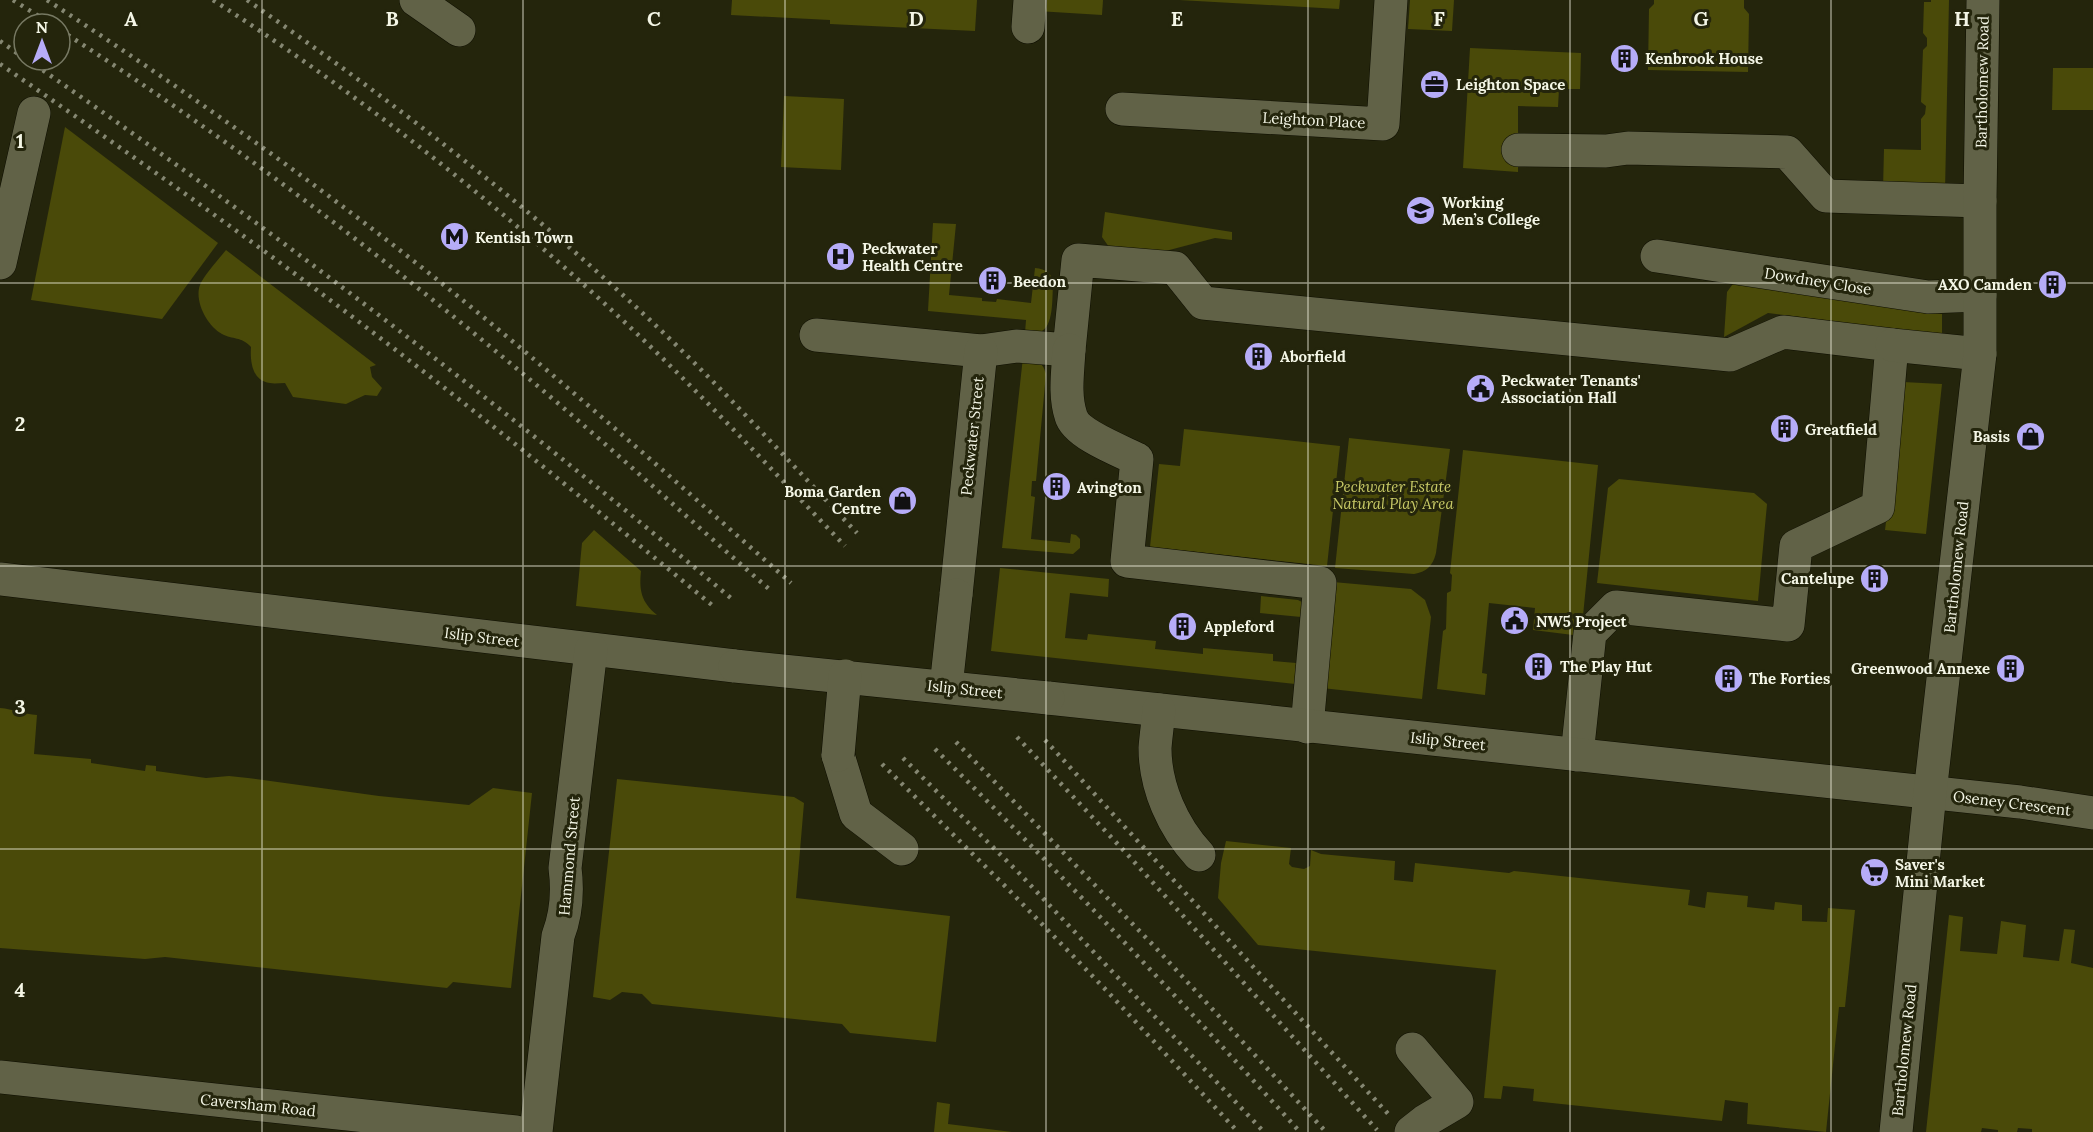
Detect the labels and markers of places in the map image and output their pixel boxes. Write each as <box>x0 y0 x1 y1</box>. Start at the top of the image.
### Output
building icon: Kenbrook House <box>1608 42 1640 74</box>
place label: Kenbrook House <box>1645 49 1763 68</box>
office icon: Leighton Space <box>1419 68 1451 100</box>
place label: Leighton Space <box>1456 75 1565 94</box>
place label: Working Men’s College <box>1442 193 1540 229</box>
school or university icon: Working Men’s College <box>1405 195 1437 227</box>
metro station icon: Kentish Town <box>438 221 470 253</box>
place label: Kentish Town <box>475 228 574 247</box>
place label: Peckwater Health Centre <box>862 239 963 275</box>
hospital icon: Peckwater Health Centre <box>825 241 857 273</box>
building icon: Beedon <box>976 265 1008 297</box>
building icon: AXO Camden <box>2037 268 2069 300</box>
place label: Beedon <box>1013 272 1066 291</box>
place label: AXO Camden <box>1938 275 2032 294</box>
building icon: Aborfield <box>1243 340 1275 372</box>
place label: Aborfield <box>1280 347 1346 366</box>
place label: Peckwater Tenants' Association Hall <box>1501 371 1641 407</box>
public building icon: Peckwater Tenants' Association Hall <box>1464 373 1496 405</box>
building icon: Greatfield <box>1768 413 1800 445</box>
place label: Greatfield <box>1805 420 1877 439</box>
shop icon: Basis <box>2015 420 2047 452</box>
place label: Basis <box>1973 427 2010 446</box>
building icon: Avington <box>1040 471 1072 503</box>
place label: Avington <box>1077 478 1142 497</box>
place label: Boma Garden Centre <box>784 482 881 518</box>
shop icon: Boma Garden Centre <box>886 484 918 516</box>
building icon: Cantelupe <box>1859 562 1891 594</box>
place label: Cantelupe <box>1781 569 1854 588</box>
public building icon: NW5 Project <box>1499 605 1531 637</box>
building icon: Appleford <box>1167 610 1199 642</box>
place label: NW5 Project <box>1536 612 1627 631</box>
place label: Appleford <box>1204 617 1275 636</box>
building icon: The Play Hut <box>1523 650 1555 682</box>
building icon: Greenwood Annexe <box>1995 652 2027 684</box>
place label: The Play Hut <box>1560 657 1653 676</box>
place label: Greenwood Annexe <box>1851 659 1990 678</box>
building icon: The Forties <box>1712 662 1744 694</box>
place label: The Forties <box>1749 669 1830 688</box>
place label: Saver's Mini Market <box>1895 855 1986 891</box>
supermarket icon: Saver's Mini Market <box>1858 857 1890 889</box>

